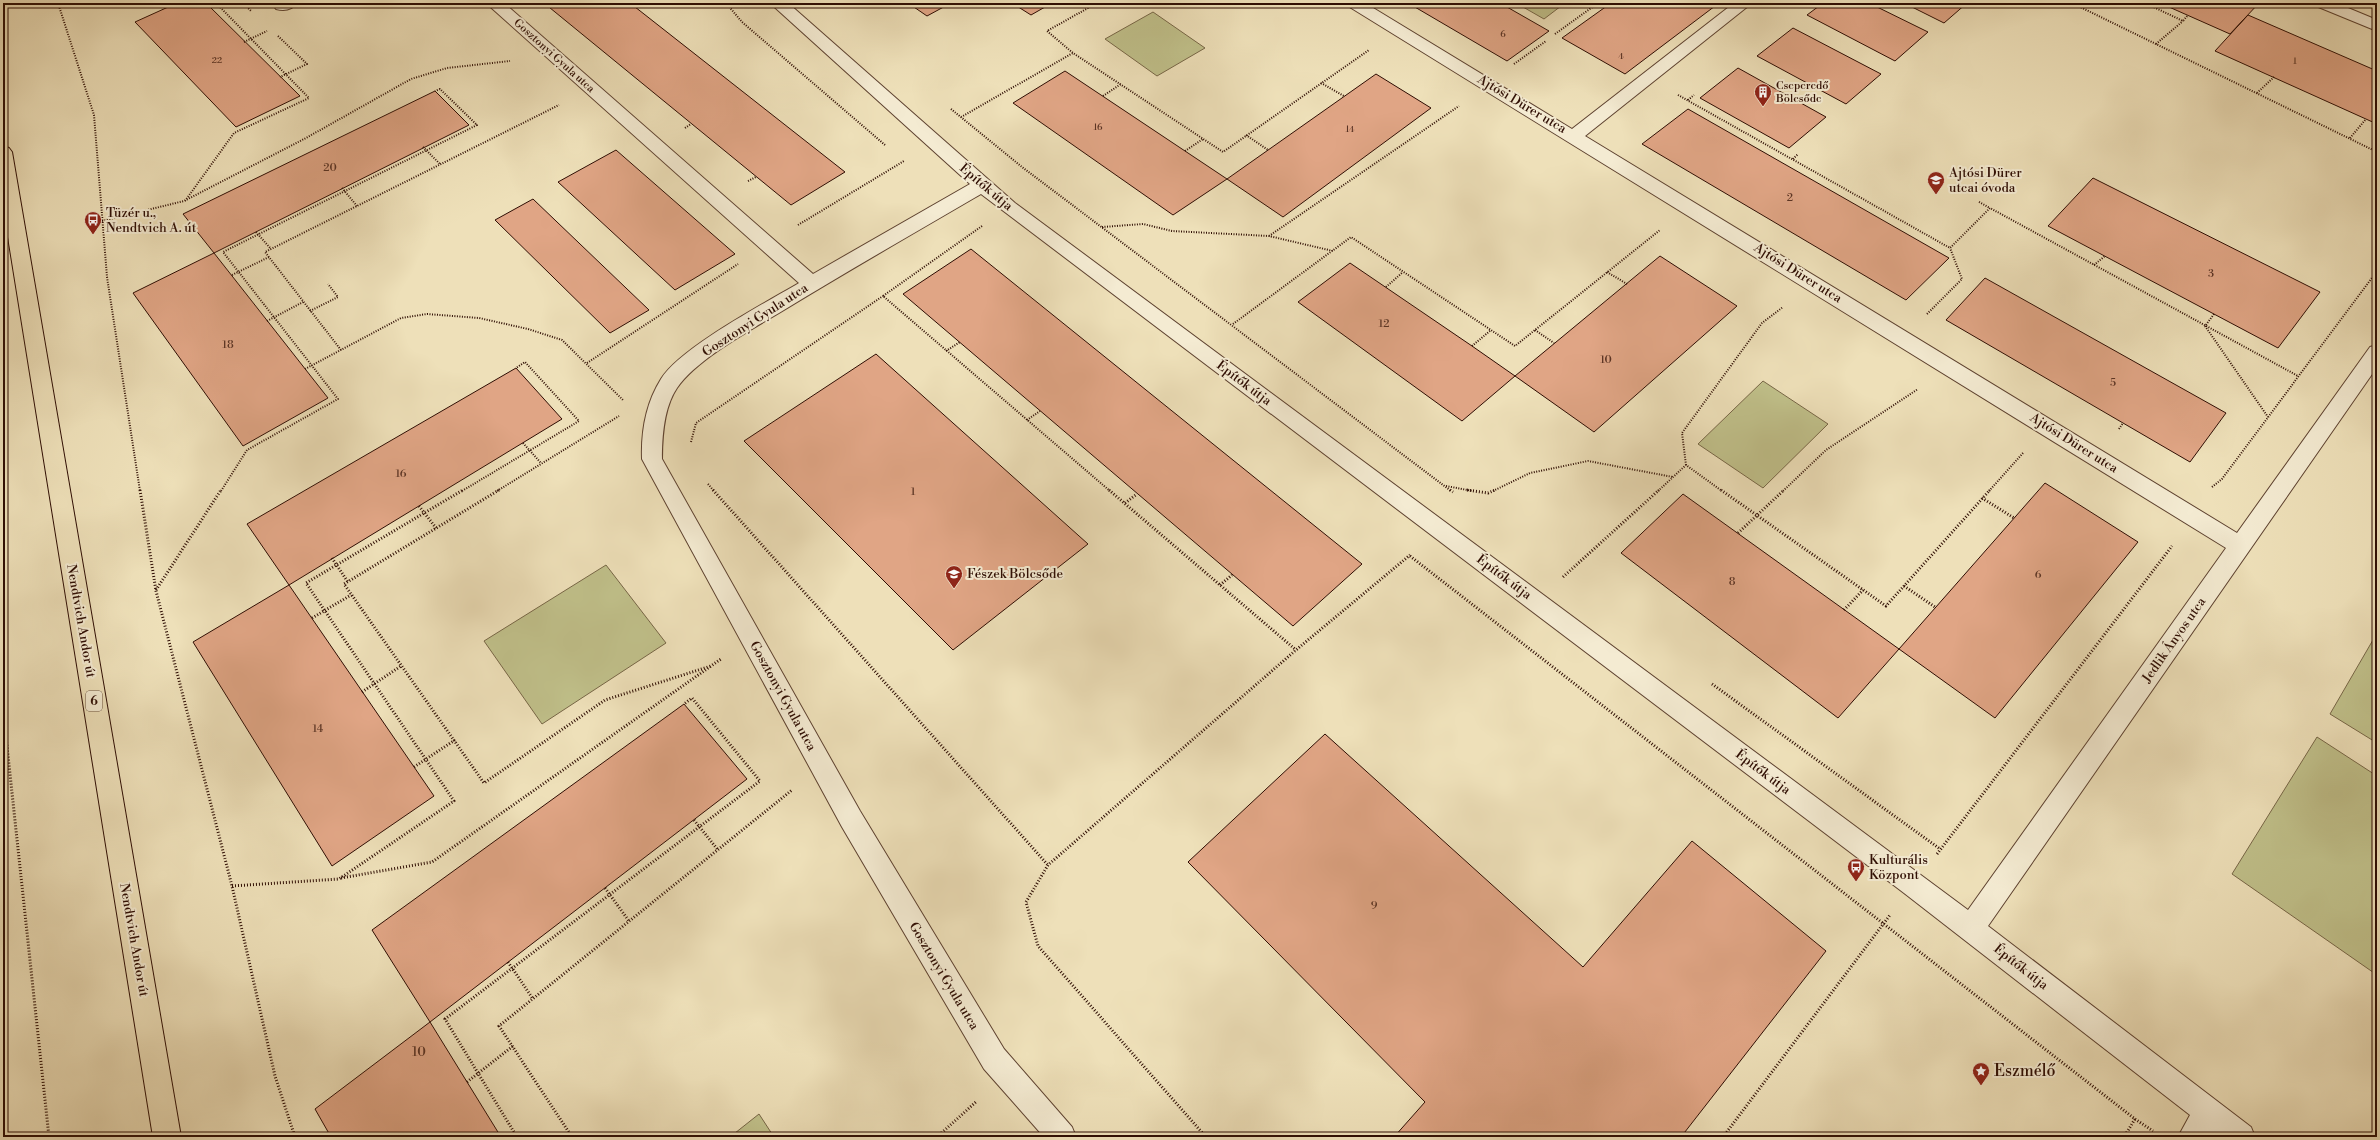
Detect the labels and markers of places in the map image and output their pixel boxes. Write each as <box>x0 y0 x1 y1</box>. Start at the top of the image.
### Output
place label: Cseperedő Bölcsőde <box>1775 79 1829 106</box>
building icon: Cseperedő Bölcsőde <box>1753 82 1773 107</box>
place label: Ajtósi Dürer utcai óvoda <box>1948 165 2022 196</box>
school or university icon: Ajtósi Dürer utcai óvoda <box>1926 170 1946 195</box>
place label: Tüzér u., Nendtvich A. út <box>106 205 197 236</box>
bus stop icon: Tüzér u., Nendtvich A. út <box>83 210 103 235</box>
school or university icon: Fészek Bölcsőde <box>944 564 964 589</box>
place label: Fészek Bölcsőde <box>967 566 1063 582</box>
place label: Kulturális Központ <box>1869 852 1928 883</box>
bus stop icon: Kulturális Központ <box>1846 857 1866 882</box>
place icon: Eszmélő <box>1971 1061 1991 1086</box>
place label: Eszmélő <box>1994 1061 2056 1081</box>

